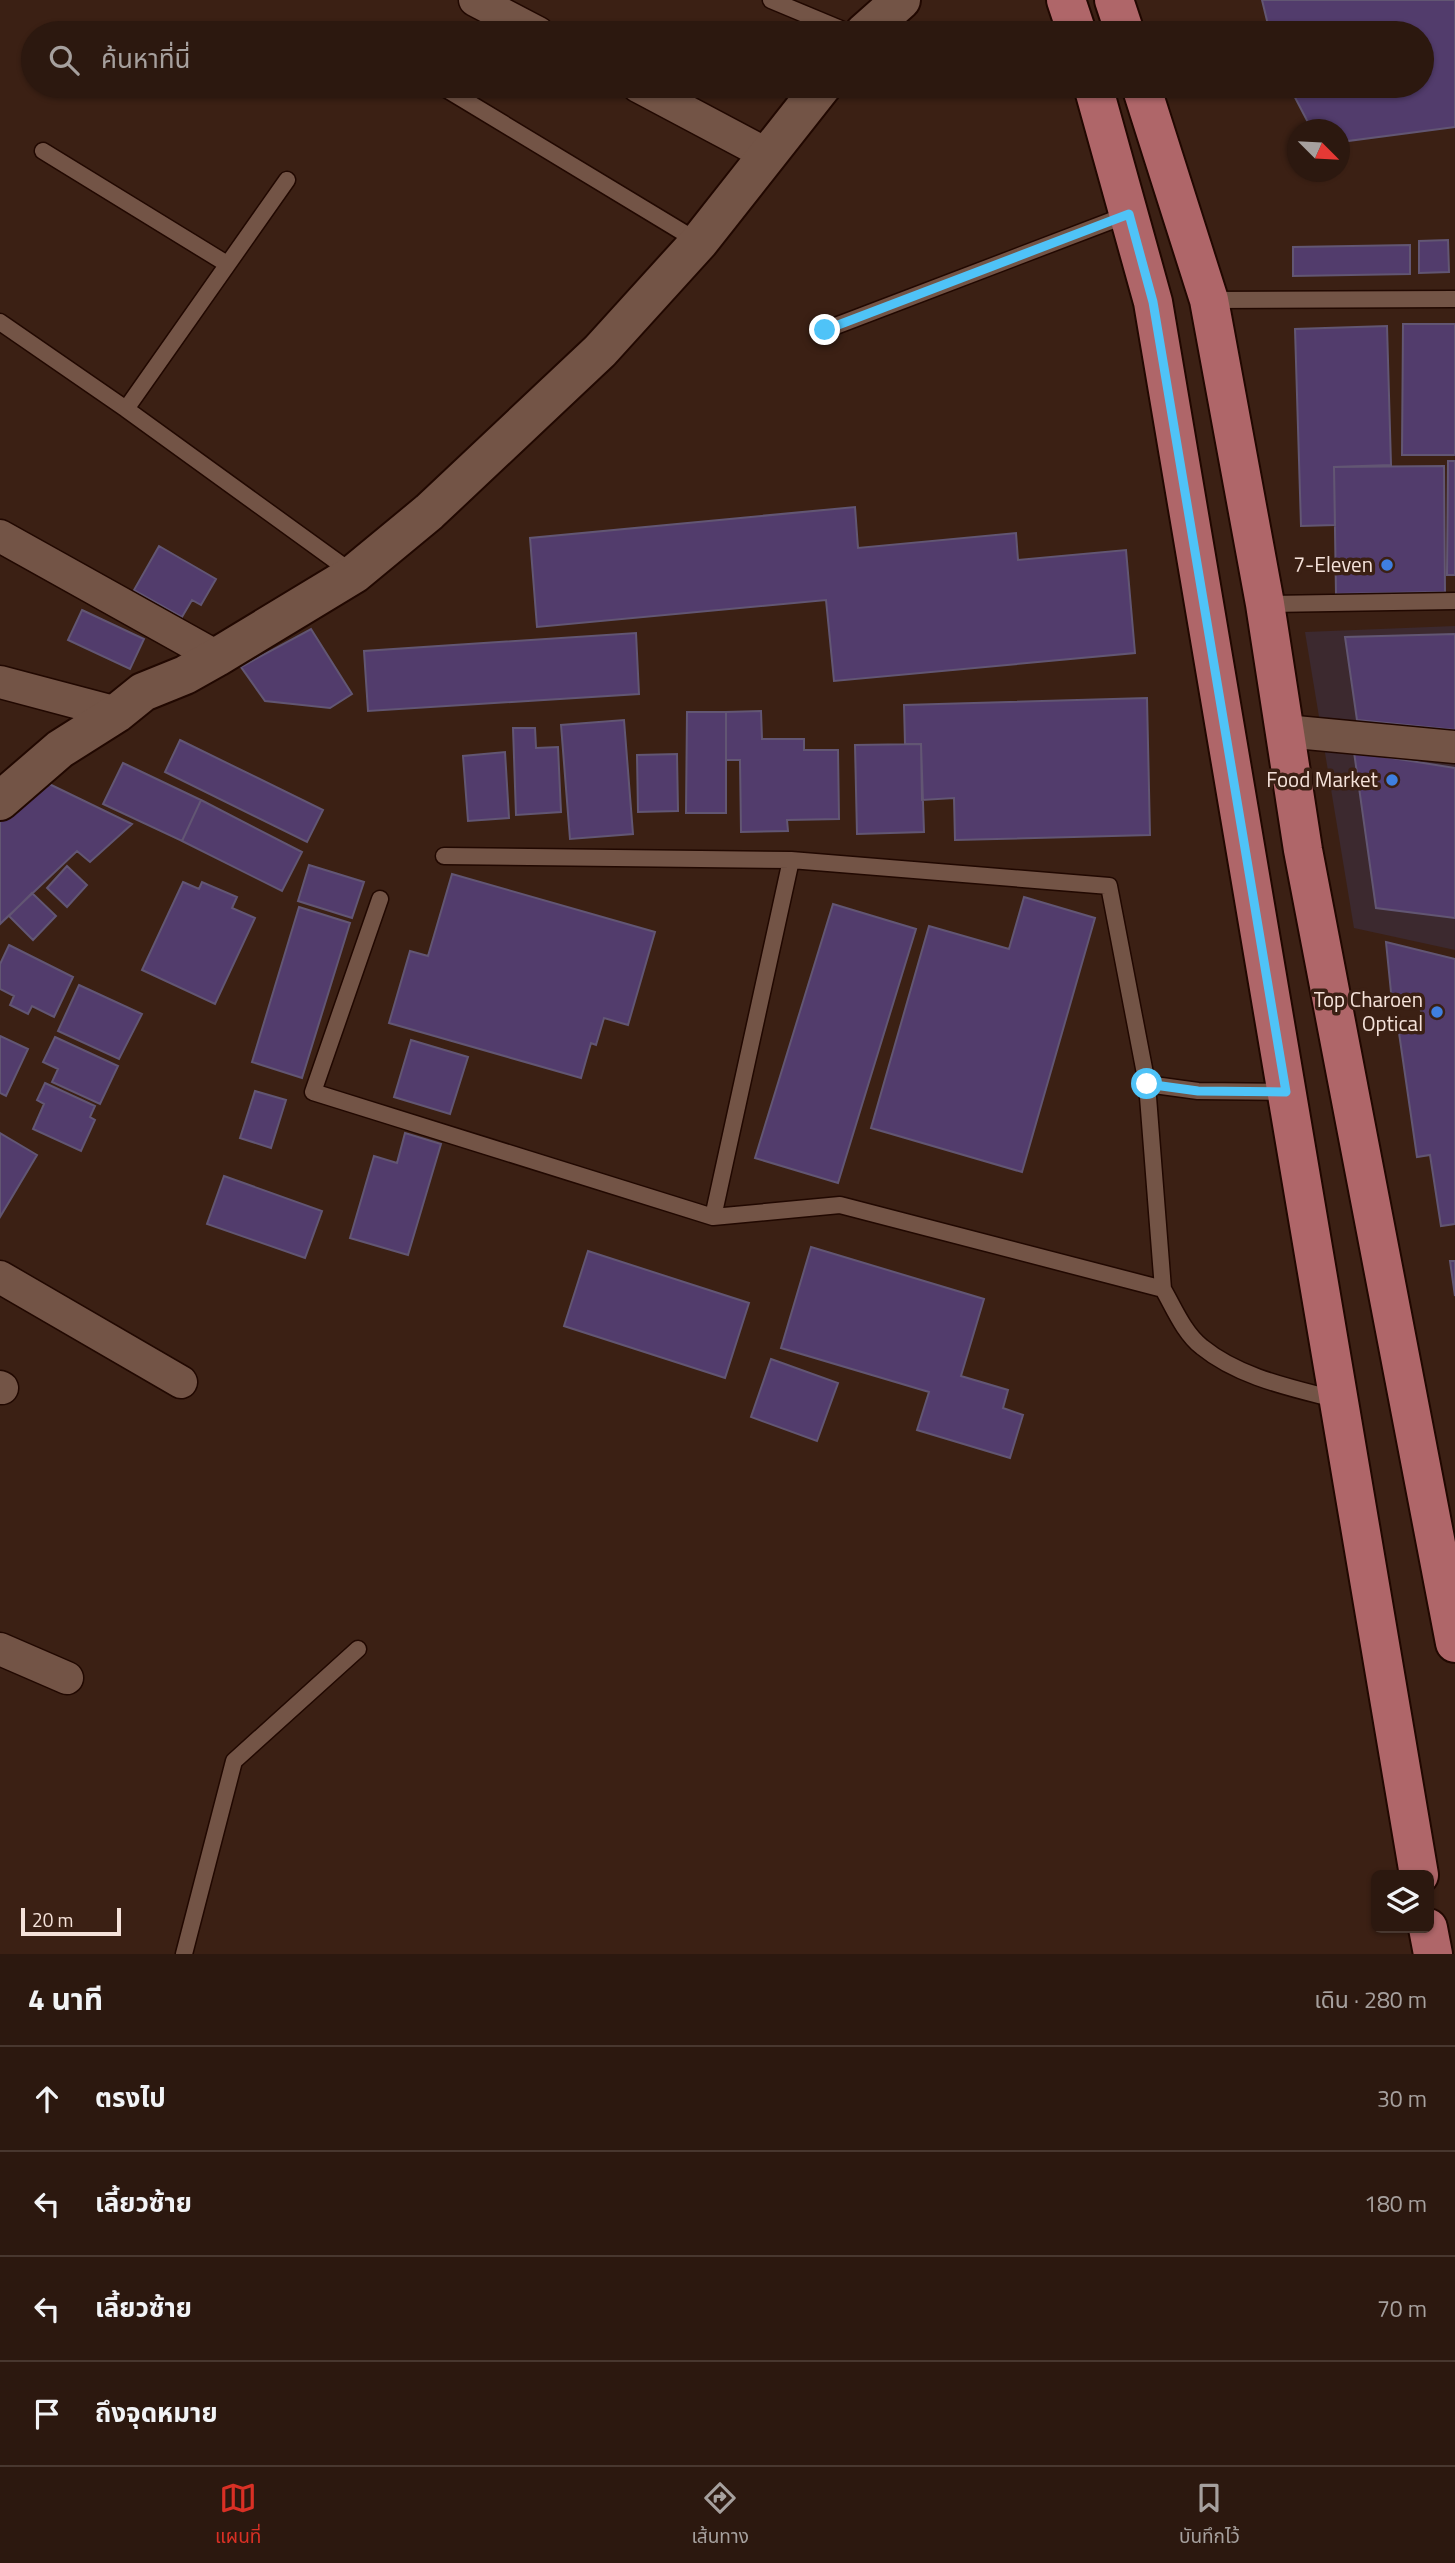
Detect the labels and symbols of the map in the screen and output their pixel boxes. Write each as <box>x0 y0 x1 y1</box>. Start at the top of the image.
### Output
north arrow <box>1287 119 1350 182</box>
route end <box>809 314 840 345</box>
place label: 7-Eleven <box>1293 548 1373 580</box>
marker: 7-Eleven <box>1379 557 1395 573</box>
place label: Food Market <box>1266 763 1379 795</box>
marker: Food Market <box>1384 772 1400 788</box>
place label: Top Charoen Optical <box>1314 983 1423 1039</box>
marker: Top Charoen Optical <box>1429 1004 1445 1020</box>
route start <box>1131 1068 1162 1099</box>
scale bar <box>21 1905 121 1937</box>

